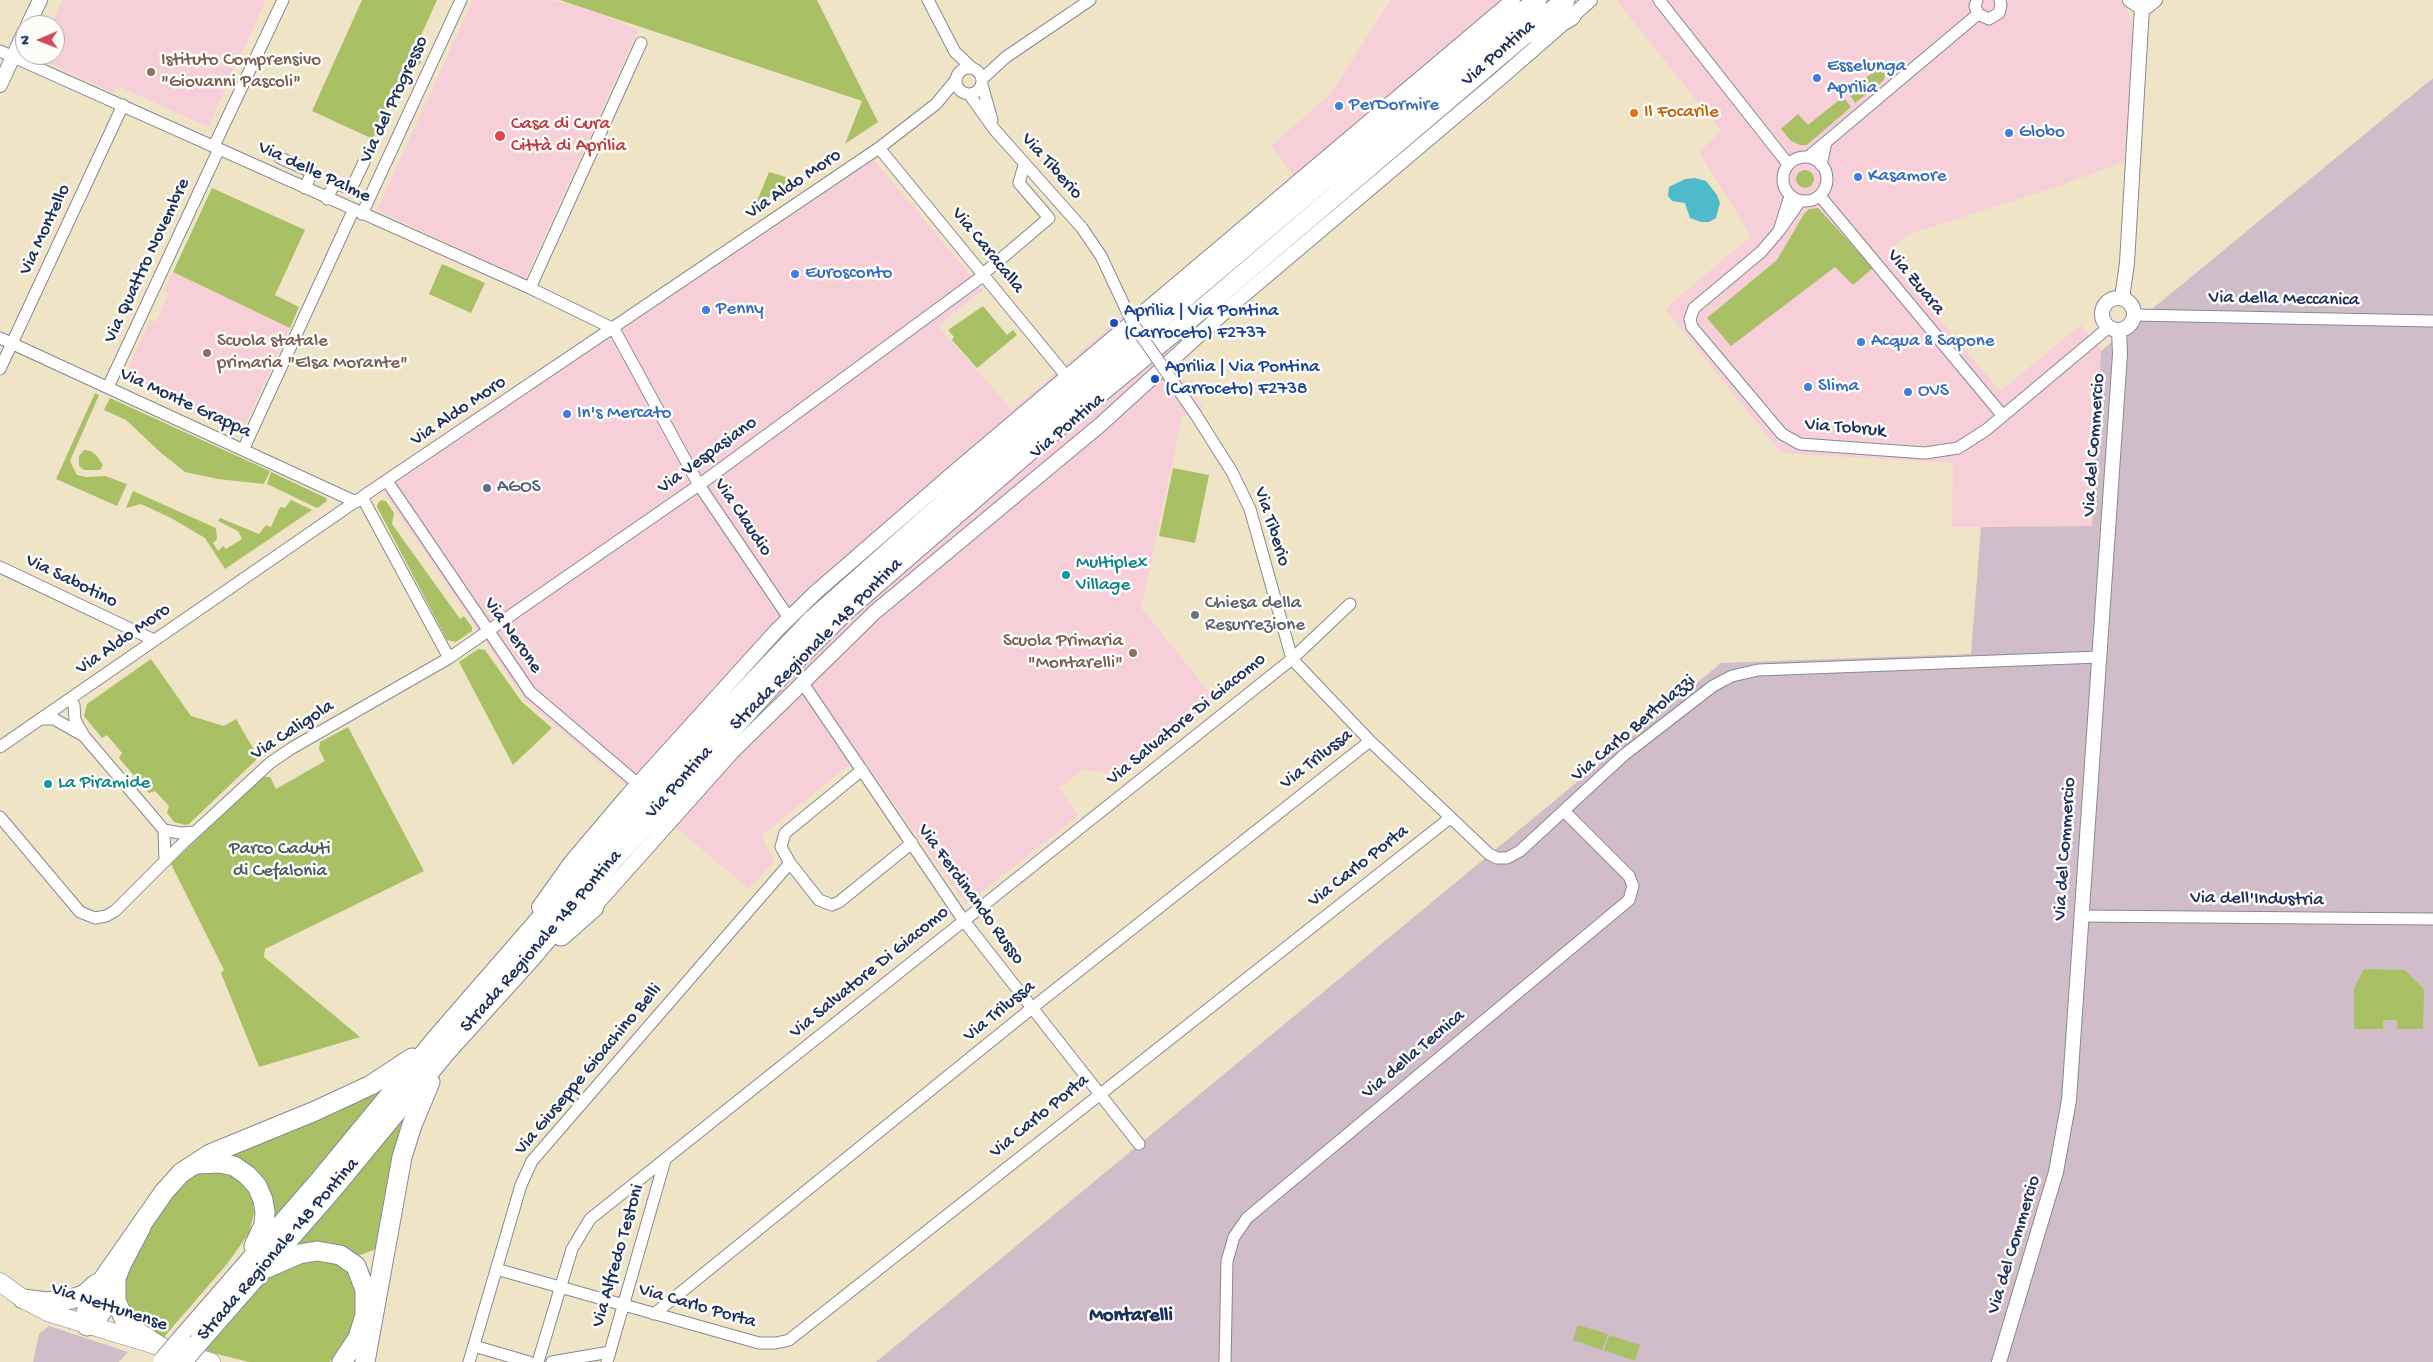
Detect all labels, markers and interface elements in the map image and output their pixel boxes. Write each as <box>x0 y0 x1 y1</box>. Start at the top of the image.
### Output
north arrow <box>15 15 65 65</box>
street label: Via Pontina <box>1457 16 1541 92</box>
street label: Via del Progresso <box>356 33 434 167</box>
text: N <box>17 36 34 45</box>
place label: Istituto Comprensivo "Giovanni Pascoli" <box>161 50 321 94</box>
place label: Esselunga Aprilia <box>1827 56 1906 100</box>
marker: Istituto Comprensivo "Giovanni Pascoli" <box>145 66 157 78</box>
marker: Esselunga Aprilia <box>1811 72 1823 84</box>
place label: PerDormire <box>1349 95 1439 117</box>
marker: PerDormire <box>1333 100 1345 112</box>
place label: Il Focarile <box>1644 102 1719 124</box>
marker: Il Focarile <box>1628 107 1640 119</box>
place label: Casa di Cura Città di Aprilia <box>511 114 626 158</box>
place label: Globo <box>2019 122 2065 144</box>
marker: Globo <box>2003 127 2015 139</box>
marker: Casa di Cura Città di Aprilia <box>493 129 507 143</box>
street label: Via Tiberio <box>1015 129 1087 205</box>
street label: Via delle Palme <box>254 137 374 209</box>
street label: Via Aldo Moro <box>742 145 846 225</box>
place label: Kasamore <box>1868 166 1946 188</box>
marker: Kasamore <box>1852 171 1864 183</box>
street label: Via Quattro Novembre <box>100 175 196 347</box>
street label: Via Montello <box>15 181 77 279</box>
street label: Via Caracalla <box>945 204 1029 298</box>
street label: Via Zuara <box>1881 246 1949 320</box>
place label: Eurosconto <box>805 263 892 285</box>
marker: Eurosconto <box>789 268 801 280</box>
street label: Via della Meccanica <box>2208 287 2360 313</box>
place label: Penny <box>716 299 764 321</box>
place label: Aprilia | Via Pontina (Carroceto) F2737 <box>1124 301 1279 345</box>
marker: Penny <box>700 304 712 316</box>
marker: Aprilia | Via Pontina (Carroceto) F2737 <box>1108 317 1120 329</box>
place label: Scuola statale primaria "Elsa Morante" <box>217 331 408 375</box>
place label: Acqua & Sapone <box>1871 331 1995 353</box>
marker: Acqua & Sapone <box>1855 336 1867 348</box>
marker: Scuola statale primaria "Elsa Morante" <box>201 347 213 359</box>
place label: Aprilia | Via Pontina (Carroceto) F2738 <box>1165 357 1320 401</box>
street label: Via Monte Grappa <box>116 364 254 444</box>
street label: Via Aldo Moro <box>407 372 511 452</box>
marker: Aprilia | Via Pontina (Carroceto) F2738 <box>1149 373 1161 385</box>
street label: Via del Commercio <box>2079 373 2111 517</box>
place label: Slima <box>1818 376 1859 398</box>
marker: Slima <box>1802 381 1814 393</box>
place label: OVS <box>1918 381 1949 403</box>
marker: OVS <box>1902 386 1914 398</box>
street label: Via Pontina <box>1026 389 1110 465</box>
place label: In's Mercato <box>577 403 671 425</box>
marker: In's Mercato <box>561 408 573 420</box>
street label: Via Vespasiano <box>654 412 762 500</box>
street label: Via Tobruk <box>1804 414 1886 444</box>
street label: Via Claudio <box>708 475 776 561</box>
place label: AGOS <box>497 477 540 499</box>
marker: AGOS <box>481 482 493 494</box>
street label: Via Tiberio <box>1248 485 1294 569</box>
street label: Via Sabotino <box>21 550 121 614</box>
place label: Multiplex Village <box>1076 553 1147 597</box>
street label: Strada Regionale 148 Pontina <box>726 554 908 736</box>
marker: Multiplex Village <box>1060 569 1072 581</box>
place label: Chiesa della Resurrezione <box>1205 593 1305 637</box>
street label: Via Nerone <box>478 594 546 678</box>
street label: Via Aldo Moro <box>72 599 176 681</box>
marker: Chiesa della Resurrezione <box>1189 609 1201 621</box>
place label: Scuola Primaria "Montarelli" <box>1003 631 1123 675</box>
marker: Scuola Primaria "Montarelli" <box>1127 647 1139 659</box>
street label: Via Salvatore Di Giacomo <box>1103 649 1271 791</box>
street label: Via Carlo Bertolazzi <box>1567 670 1701 788</box>
street label: Via Caligola <box>247 696 339 766</box>
street label: Via Trilussa <box>1276 725 1358 795</box>
street label: Via Pontina <box>641 742 719 824</box>
place label: La Piramide <box>58 773 150 795</box>
street label: Via del Commercio <box>2050 777 2082 921</box>
marker: La Piramide <box>42 778 54 790</box>
street label: Via Ferdinando Russo <box>911 820 1029 970</box>
street label: Via Carlo Porta <box>1304 821 1414 913</box>
park label: Parco Caduti di Cefalonia <box>229 839 331 883</box>
street label: Strada Regionale 148 Pontina <box>456 846 628 1038</box>
street label: Via dell'Industria <box>2190 887 2324 913</box>
street label: Via Salvatore Di Giacomo <box>786 902 954 1044</box>
street label: Via Trilussa <box>960 976 1040 1048</box>
street label: Via Giuseppe Gioachino Belli <box>510 979 668 1161</box>
street label: Via della Tecnica <box>1358 1005 1470 1105</box>
street label: Via Carlo Porta <box>986 1070 1094 1164</box>
street label: Strada Regionale 148 Pontina <box>193 1154 365 1346</box>
street label: Via del Commercio <box>1983 1173 2047 1317</box>
street label: Via Alfredo Testoni <box>588 1182 650 1330</box>
street label: Via Nettunense <box>48 1278 170 1338</box>
street label: Via Carlo Porta <box>636 1279 758 1335</box>
district label: Montarelli <box>1089 1305 1173 1329</box>

